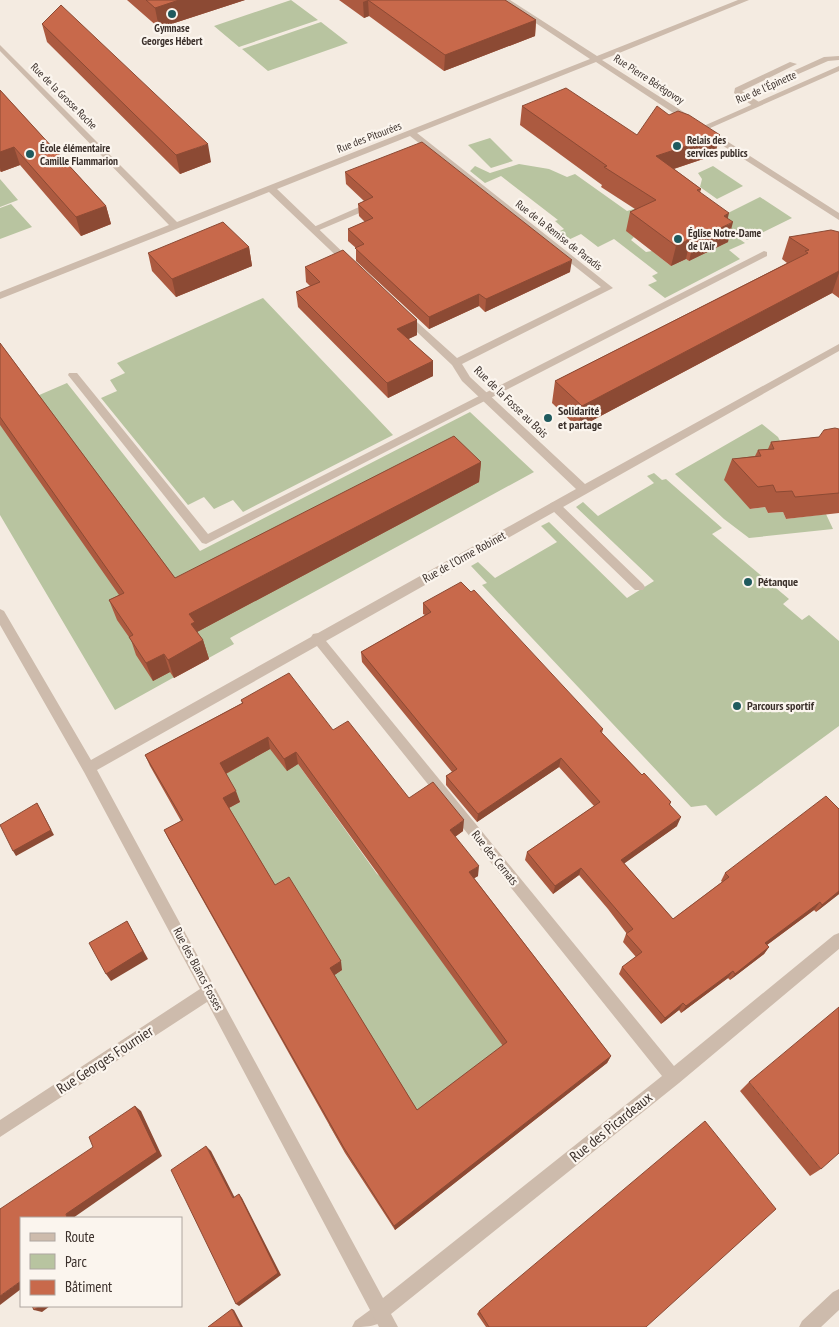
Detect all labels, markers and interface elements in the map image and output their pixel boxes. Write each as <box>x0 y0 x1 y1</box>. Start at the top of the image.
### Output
marker: Gymnase Georges Hébert <box>166 8 178 20</box>
place label: Gymnase Georges Hébert <box>142 21 203 48</box>
street label: Rue Pierre Bérégovoy <box>611 51 688 107</box>
street label: Rue de la Grosse Roche <box>28 60 100 132</box>
street label: Rue de l'Épinette <box>734 67 799 107</box>
street label: Rue des Pitourées <box>335 118 403 156</box>
place label: Relais des services publics <box>687 133 748 160</box>
marker: Relais des services publics <box>671 140 683 152</box>
place label: École élémentaire Camille Flammarion <box>40 141 118 168</box>
marker: École élémentaire Camille Flammarion <box>24 148 36 160</box>
street label: Rue de la Remise de Paradis <box>513 197 605 273</box>
place label: Église Notre-Dame de l'Air <box>688 226 762 253</box>
marker: Église Notre-Dame de l'Air <box>672 233 684 245</box>
street label: Rue de la Fosse au Bois <box>471 363 551 441</box>
place label: Solidarité et partage <box>558 403 602 432</box>
marker: Solidarité et partage <box>542 412 554 424</box>
street label: Rue de l'Orme Robinet <box>420 527 509 586</box>
place label: Pétanque <box>758 574 798 589</box>
marker: Pétanque <box>742 576 754 588</box>
place label: Parcours sportif <box>747 698 815 713</box>
marker: Parcours sportif <box>731 700 743 712</box>
street label: Rue des Cernats <box>469 827 522 888</box>
street label: Rue des Blancs Fosses <box>170 925 227 1013</box>
street label: Rue Georges Fournier <box>53 1021 157 1098</box>
street label: Rue des Picardeaux <box>566 1087 656 1166</box>
legend <box>20 1217 182 1307</box>
text: Route <box>65 1227 95 1246</box>
text: Parc <box>65 1252 87 1271</box>
text: Bâtiment <box>65 1277 112 1296</box>

